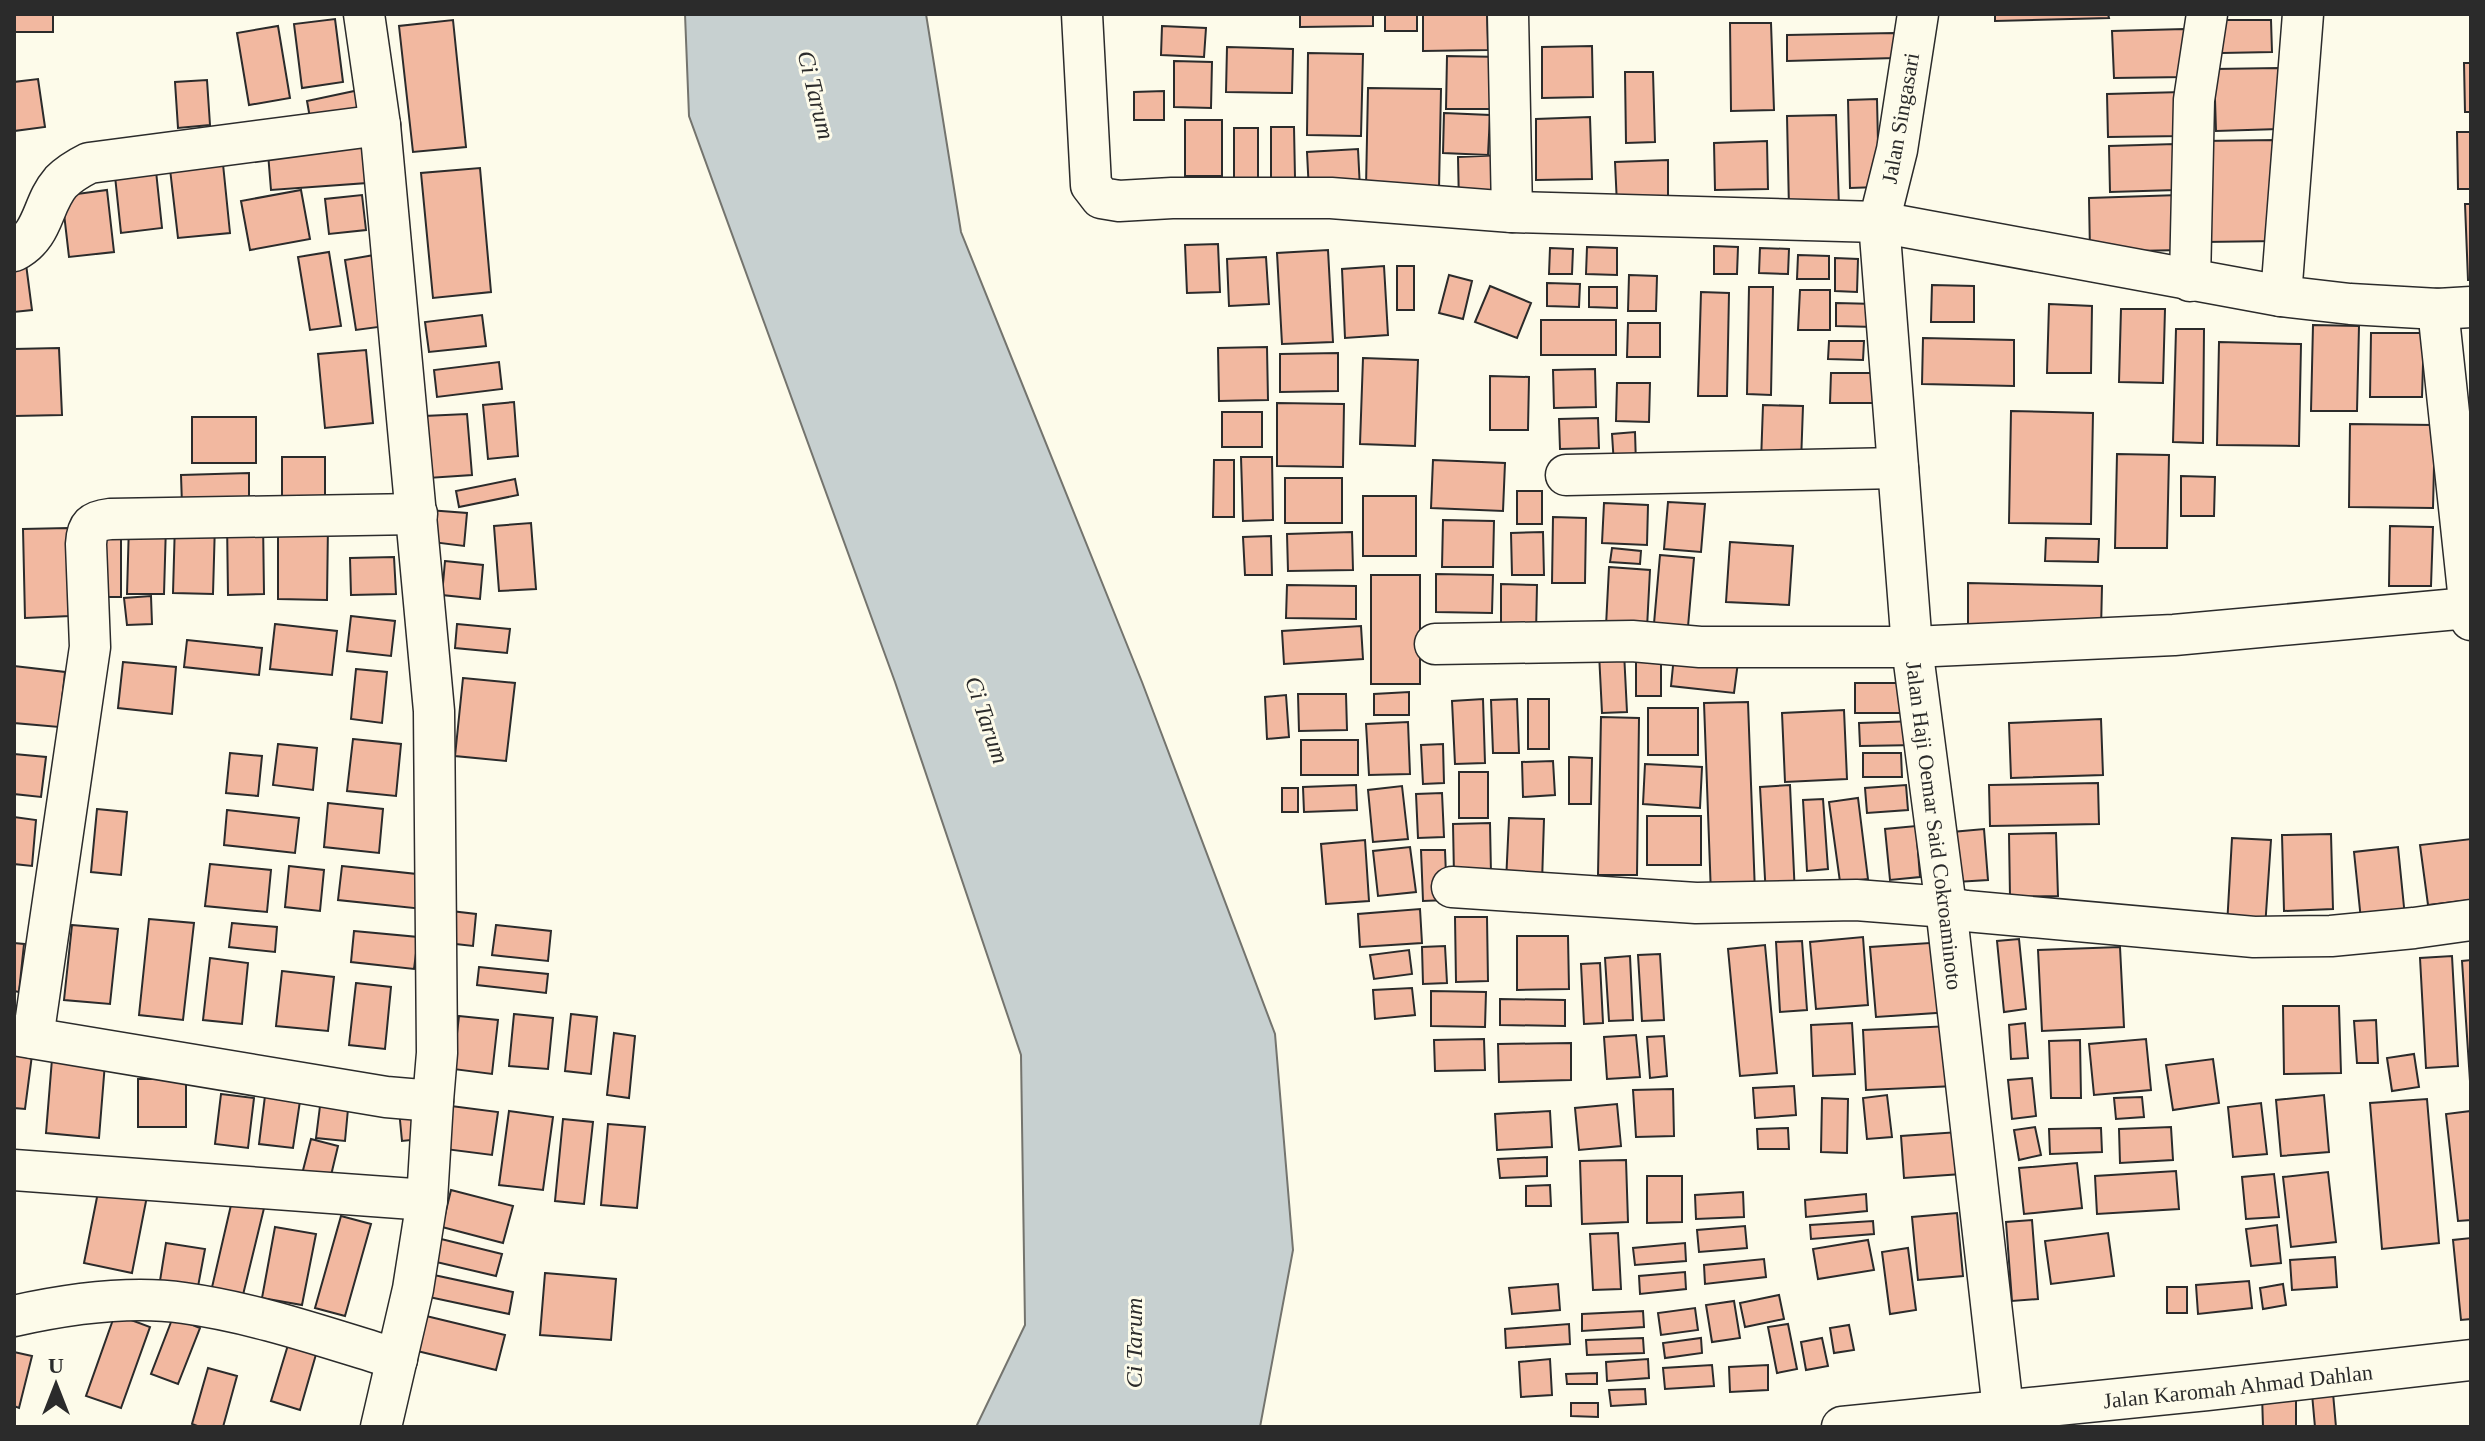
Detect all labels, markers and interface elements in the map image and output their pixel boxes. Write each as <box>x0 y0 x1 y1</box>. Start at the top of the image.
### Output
water label: Ci Tarum <box>792 48 840 142</box>
street label: Jalan Singasari <box>1877 51 1924 186</box>
street label: Jalan Haji Oemar Said Cokroaminoto <box>1901 660 1967 991</box>
water label: Ci Tarum <box>960 673 1014 767</box>
water label: Ci Tarum <box>1121 1298 1147 1388</box>
north arrow <box>16 1345 96 1425</box>
text: U <box>48 1353 64 1378</box>
street label: Jalan Karomah Ahmad Dahlan <box>2102 1359 2374 1413</box>

